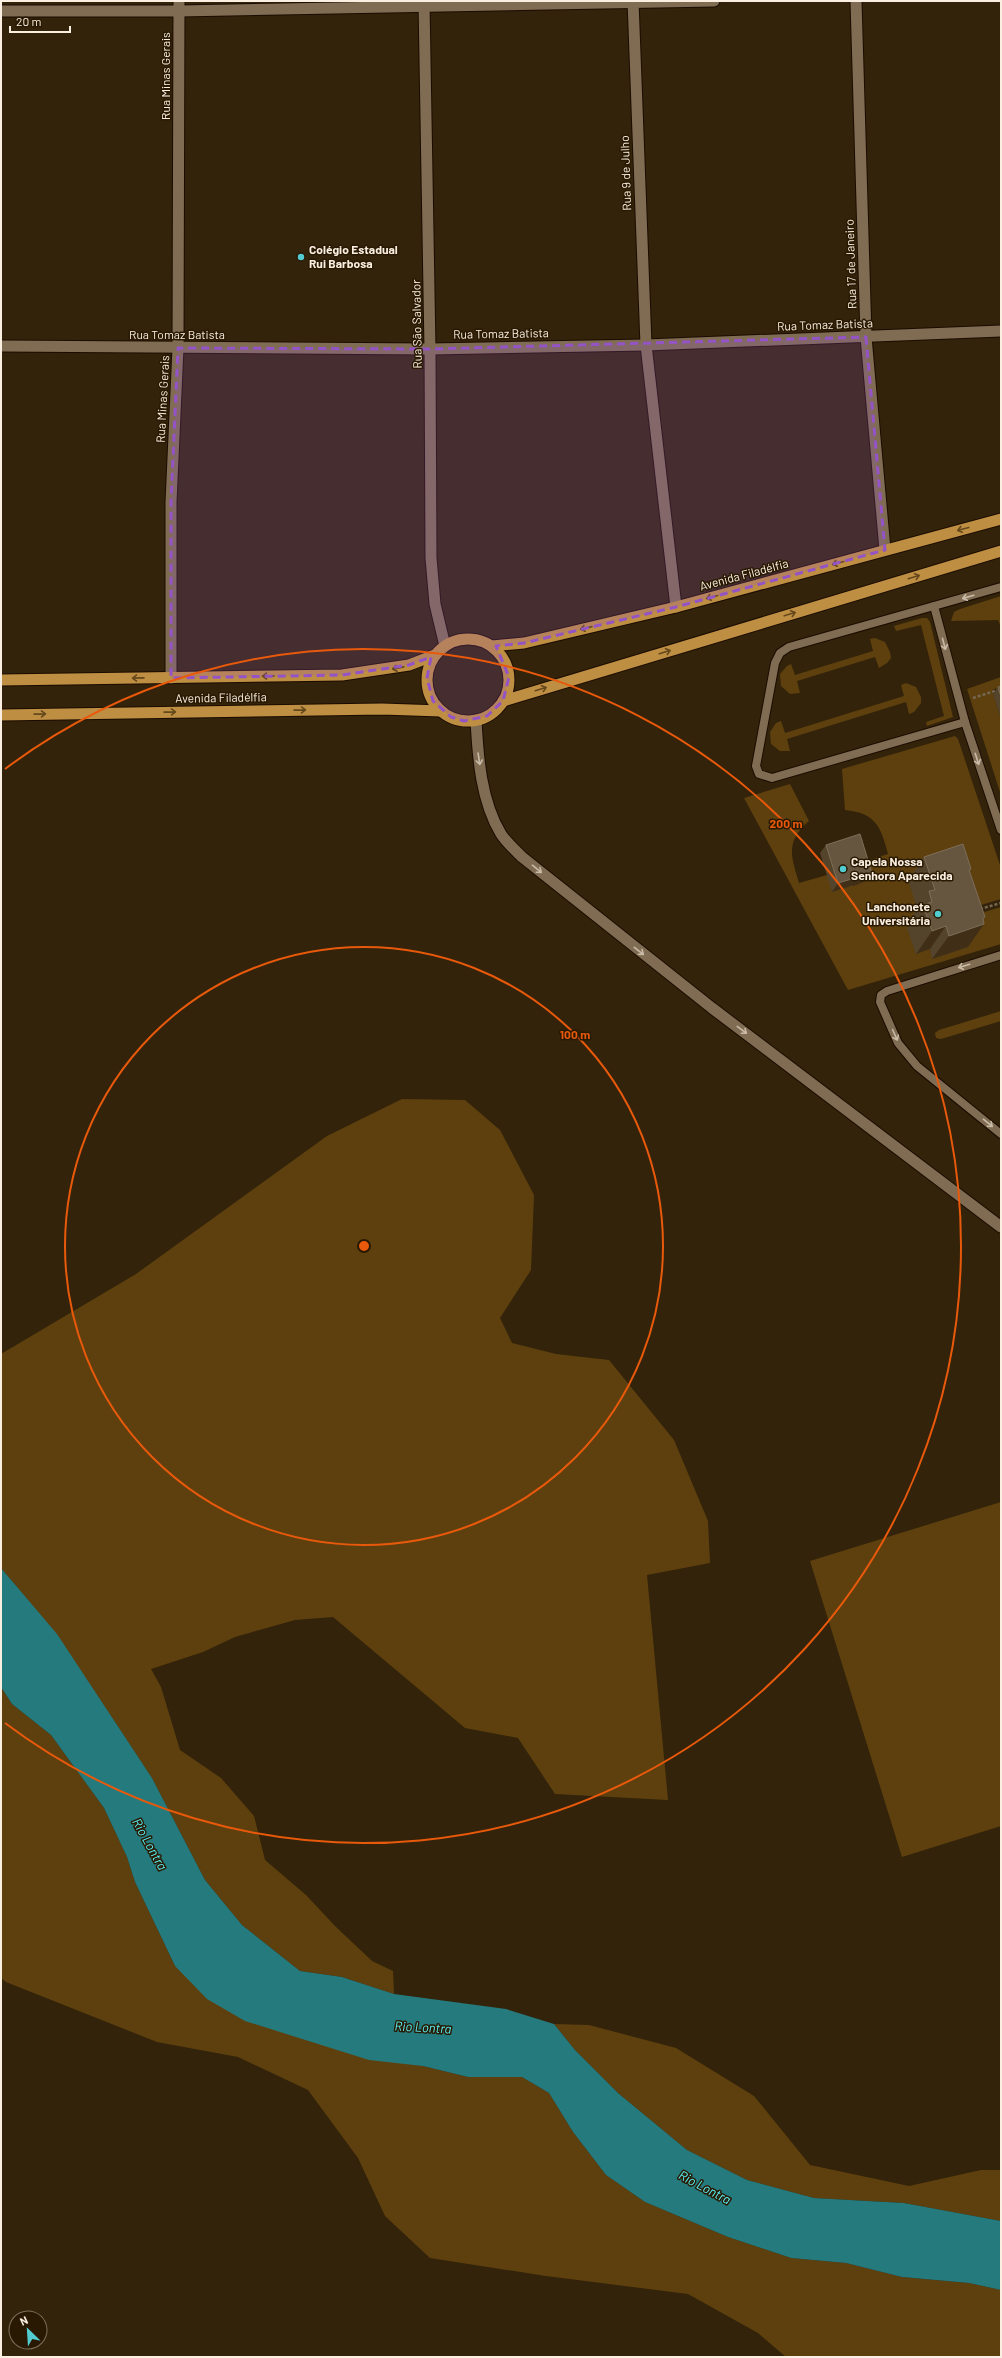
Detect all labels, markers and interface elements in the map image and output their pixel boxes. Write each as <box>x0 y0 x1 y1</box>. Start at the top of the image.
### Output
scale bar <box>10 8 70 34</box>
text: 20 m <box>16 14 42 28</box>
street label: Rua Minas Gerais <box>158 32 172 120</box>
street label: Rua 9 de Julho <box>617 135 633 211</box>
street label: Rua 17 de Janeiro <box>841 219 859 309</box>
place label: Colégio Estadual Rui Barbosa <box>309 242 398 270</box>
marker: Colégio Estadual Rui Barbosa <box>296 252 306 262</box>
street label: Rua São Salvador <box>408 279 424 369</box>
street label: Rua Tomaz Batista <box>777 315 873 333</box>
street label: Rua Tomaz Batista <box>453 325 549 341</box>
street label: Rua Tomaz Batista <box>129 327 225 341</box>
street label: Rua Minas Gerais <box>153 355 171 443</box>
one-way arrow <box>957 526 970 533</box>
street label: Avenida Filadélfia <box>698 555 790 593</box>
one-way arrow <box>832 560 845 567</box>
one-way arrow <box>908 573 921 580</box>
one-way arrow <box>706 594 719 601</box>
one-way arrow <box>961 594 974 601</box>
one-way arrow <box>783 610 796 617</box>
one-way arrow <box>580 625 593 633</box>
one-way arrow <box>941 637 949 650</box>
one-way arrow <box>659 648 672 655</box>
one-way arrow <box>392 664 405 672</box>
one-way arrow <box>262 672 275 680</box>
one-way arrow <box>132 674 145 682</box>
one-way arrow <box>534 685 547 692</box>
street label: Avenida Filadélfia <box>175 689 267 705</box>
one-way arrow <box>293 706 306 714</box>
one-way arrow <box>163 708 176 716</box>
one-way arrow <box>33 710 46 718</box>
one-way arrow <box>475 752 483 765</box>
one-way arrow <box>974 753 982 765</box>
text: 200 m <box>770 816 802 830</box>
place label: Capela Nossa Senhora Aparecida <box>851 854 953 882</box>
marker: Capela Nossa Senhora Aparecida <box>838 864 848 874</box>
one-way arrow <box>532 865 543 874</box>
place label: Lanchonete Universitária <box>862 899 930 927</box>
marker: Lanchonete Universitária <box>933 909 943 919</box>
one-way arrow <box>633 946 644 955</box>
one-way arrow <box>957 963 970 970</box>
one-way arrow <box>736 1026 747 1035</box>
text: 100 m <box>560 1027 590 1041</box>
one-way arrow <box>892 1028 899 1040</box>
one-way arrow <box>983 1119 994 1128</box>
centre of rings <box>357 1239 371 1253</box>
water label: Rio Lontra <box>129 1815 171 1873</box>
water label: Rio Lontra <box>394 2018 452 2036</box>
water label: Rio Lontra <box>676 2167 734 2208</box>
north arrow <box>8 2310 48 2350</box>
text: N <box>17 2313 30 2328</box>

